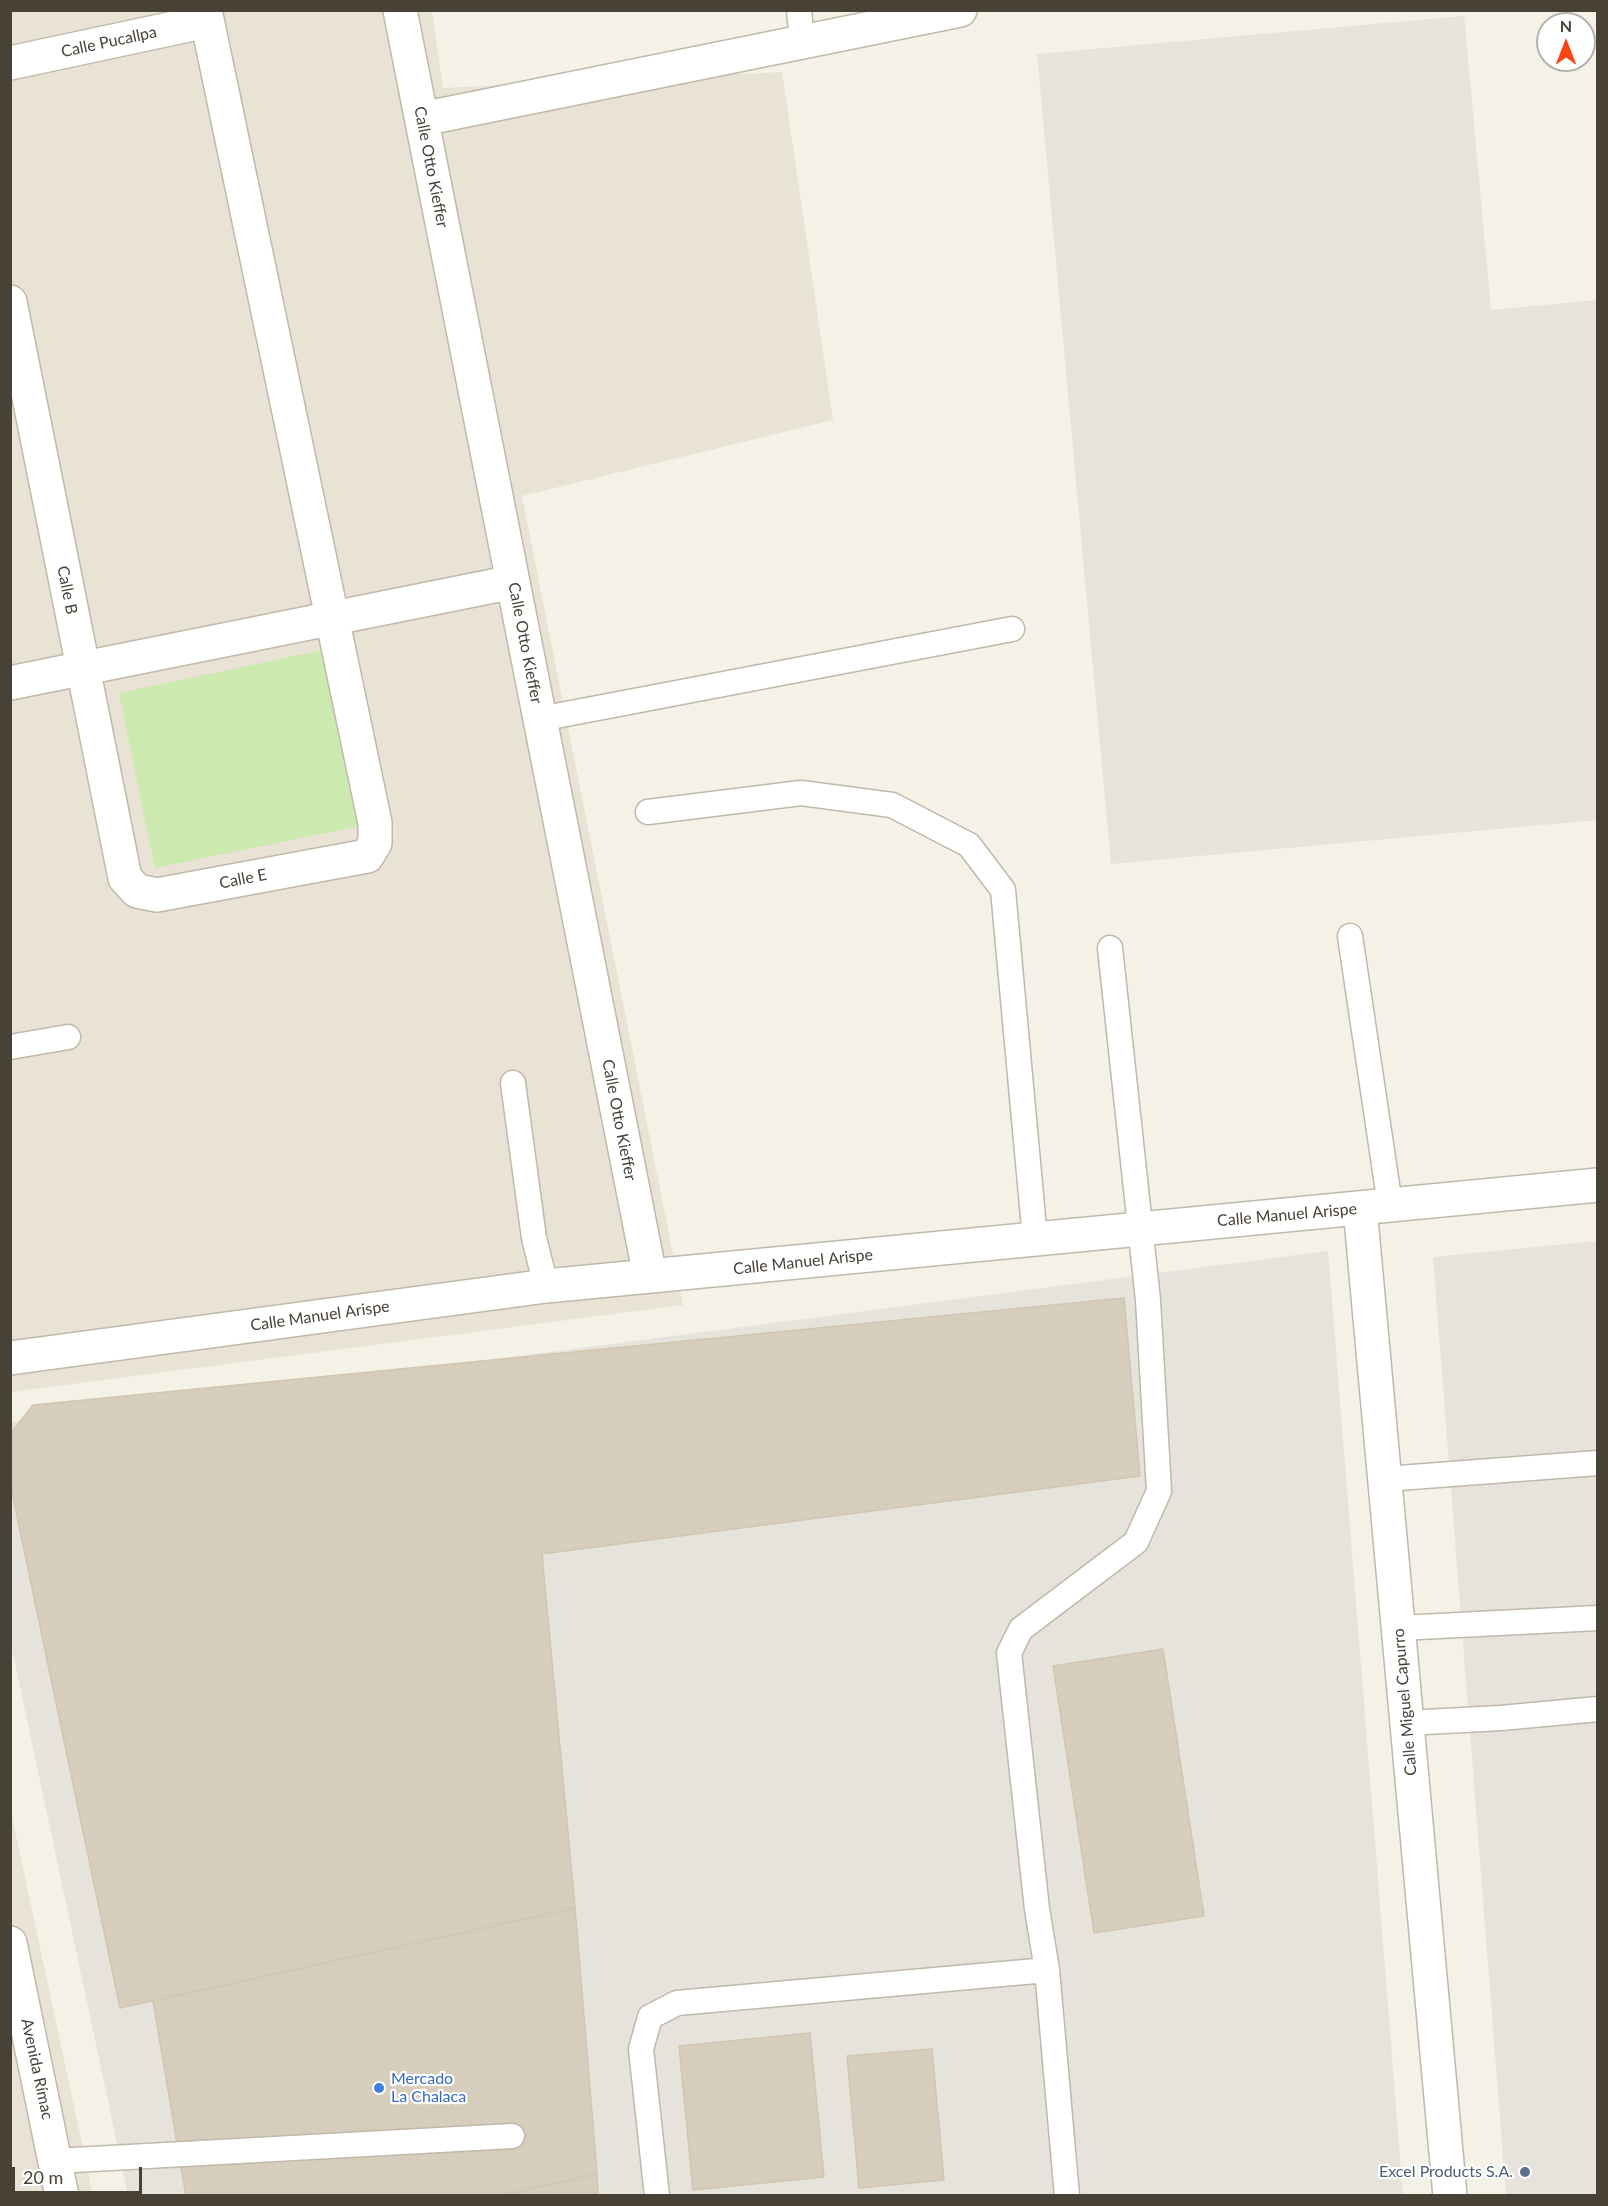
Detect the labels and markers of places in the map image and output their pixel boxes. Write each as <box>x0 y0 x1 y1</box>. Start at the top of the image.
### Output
place label: Mercado La Chalaca <box>391 2069 466 2107</box>
marker: Mercado La Chalaca <box>372 2081 386 2095</box>
place label: Excel Products S.A. <box>1379 2162 1513 2182</box>
marker: Excel Products S.A. <box>1518 2165 1532 2179</box>

